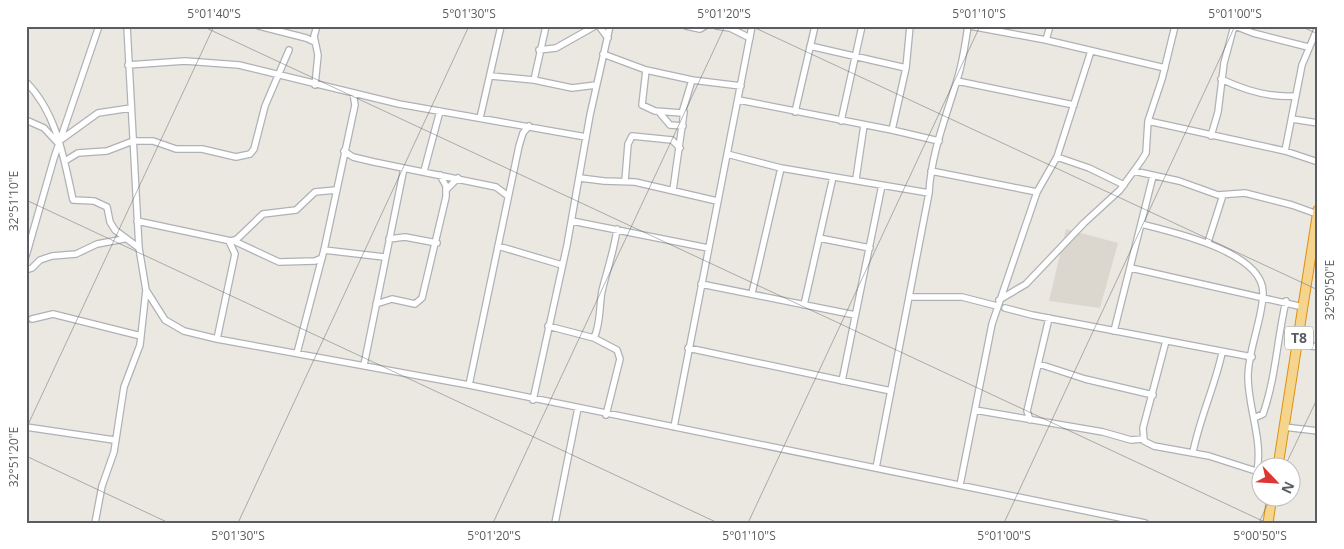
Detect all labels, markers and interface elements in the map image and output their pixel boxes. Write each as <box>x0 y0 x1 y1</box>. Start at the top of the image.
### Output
text: 5°01'40"S <box>187 5 241 22</box>
text: 5°01'30"S <box>442 5 496 22</box>
text: 5°01'20"S <box>697 5 751 22</box>
text: 5°01'10"S <box>952 5 1006 22</box>
text: 5°01'00"S <box>1208 5 1262 22</box>
text: 32°51'10"E <box>5 171 22 231</box>
text: 32°50'50"E <box>1321 260 1338 320</box>
road number: T8 <box>1285 326 1313 349</box>
text: 32°51'20"E <box>5 427 22 487</box>
north arrow <box>1252 456 1302 506</box>
text: N <box>1277 479 1299 497</box>
text: 5°01'30"S <box>211 527 265 544</box>
text: 5°01'20"S <box>467 527 521 544</box>
text: 5°01'10"S <box>722 527 776 544</box>
text: 5°01'00"S <box>977 527 1031 544</box>
text: 5°00'50"S <box>1233 527 1287 544</box>

